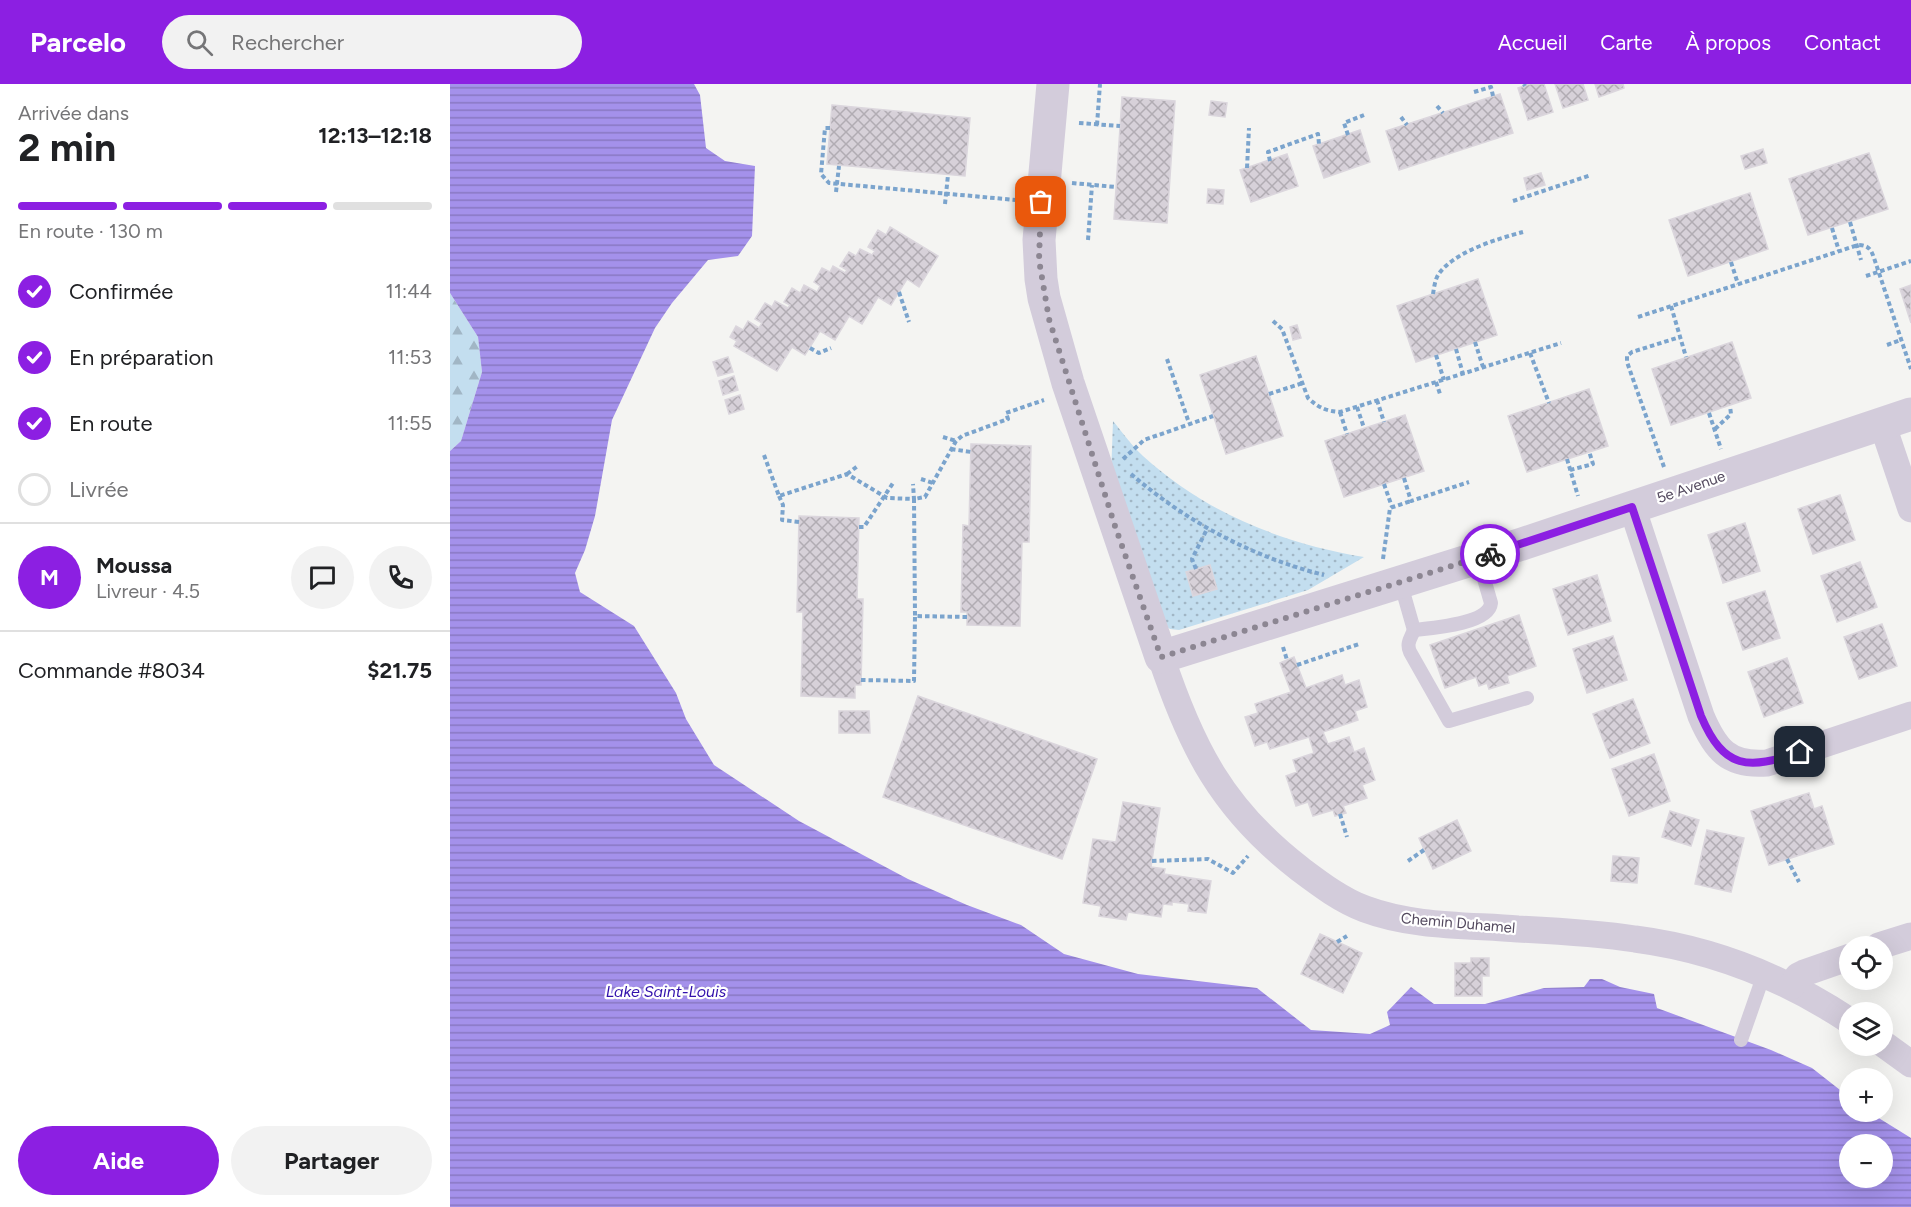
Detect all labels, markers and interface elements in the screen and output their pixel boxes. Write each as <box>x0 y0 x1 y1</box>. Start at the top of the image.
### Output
search box <box>162 15 582 69</box>
text: Parcelo <box>30 25 126 59</box>
icon: search <box>183 26 216 59</box>
text: Rechercher <box>231 29 344 56</box>
text: Accueil <box>1498 30 1567 55</box>
text: Carte <box>1600 30 1653 55</box>
text: À propos <box>1686 30 1771 55</box>
text: Contact <box>1804 30 1881 55</box>
text: Arrivée dans <box>18 101 129 125</box>
text: 12:13–12:18 <box>318 122 432 149</box>
text: 2 min <box>18 124 116 171</box>
pin <box>1015 176 1066 227</box>
icon: bag <box>1024 185 1057 218</box>
text: En route · 130 m <box>18 219 163 243</box>
icon: check <box>18 275 51 308</box>
text: Confirmée <box>69 278 173 305</box>
text: 11:44 <box>386 279 432 303</box>
icon: check <box>18 341 51 374</box>
text: En préparation <box>69 344 214 371</box>
text: 11:53 <box>388 345 432 369</box>
icon: check <box>18 407 51 440</box>
text: En route <box>69 410 152 437</box>
text: 11:55 <box>387 411 432 435</box>
street label: 5e Avenue <box>1654 467 1728 507</box>
text: Livrée <box>69 476 128 503</box>
courier <box>1460 524 1520 584</box>
icon: bike <box>1474 538 1507 571</box>
button: chat <box>291 546 354 609</box>
button: phone <box>369 546 432 609</box>
text: Moussa <box>96 552 172 579</box>
text: M <box>40 564 59 591</box>
text: Livreur · 4.5 <box>96 579 200 603</box>
text: Commande #8034 <box>18 657 205 684</box>
text: $21.75 <box>367 657 432 684</box>
pin <box>1774 726 1825 777</box>
icon: home <box>1783 735 1816 768</box>
street label: Chemin Duhamel <box>1400 909 1516 937</box>
map controls <box>1839 936 1893 1188</box>
button: locate <box>1839 936 1893 990</box>
water label: Lake Saint-Louis <box>606 982 727 1001</box>
button: layers <box>1839 1002 1893 1056</box>
button: + <box>1839 1068 1893 1122</box>
button: Aide <box>18 1126 219 1195</box>
button: Partager <box>231 1126 432 1195</box>
button: − <box>1839 1134 1893 1188</box>

